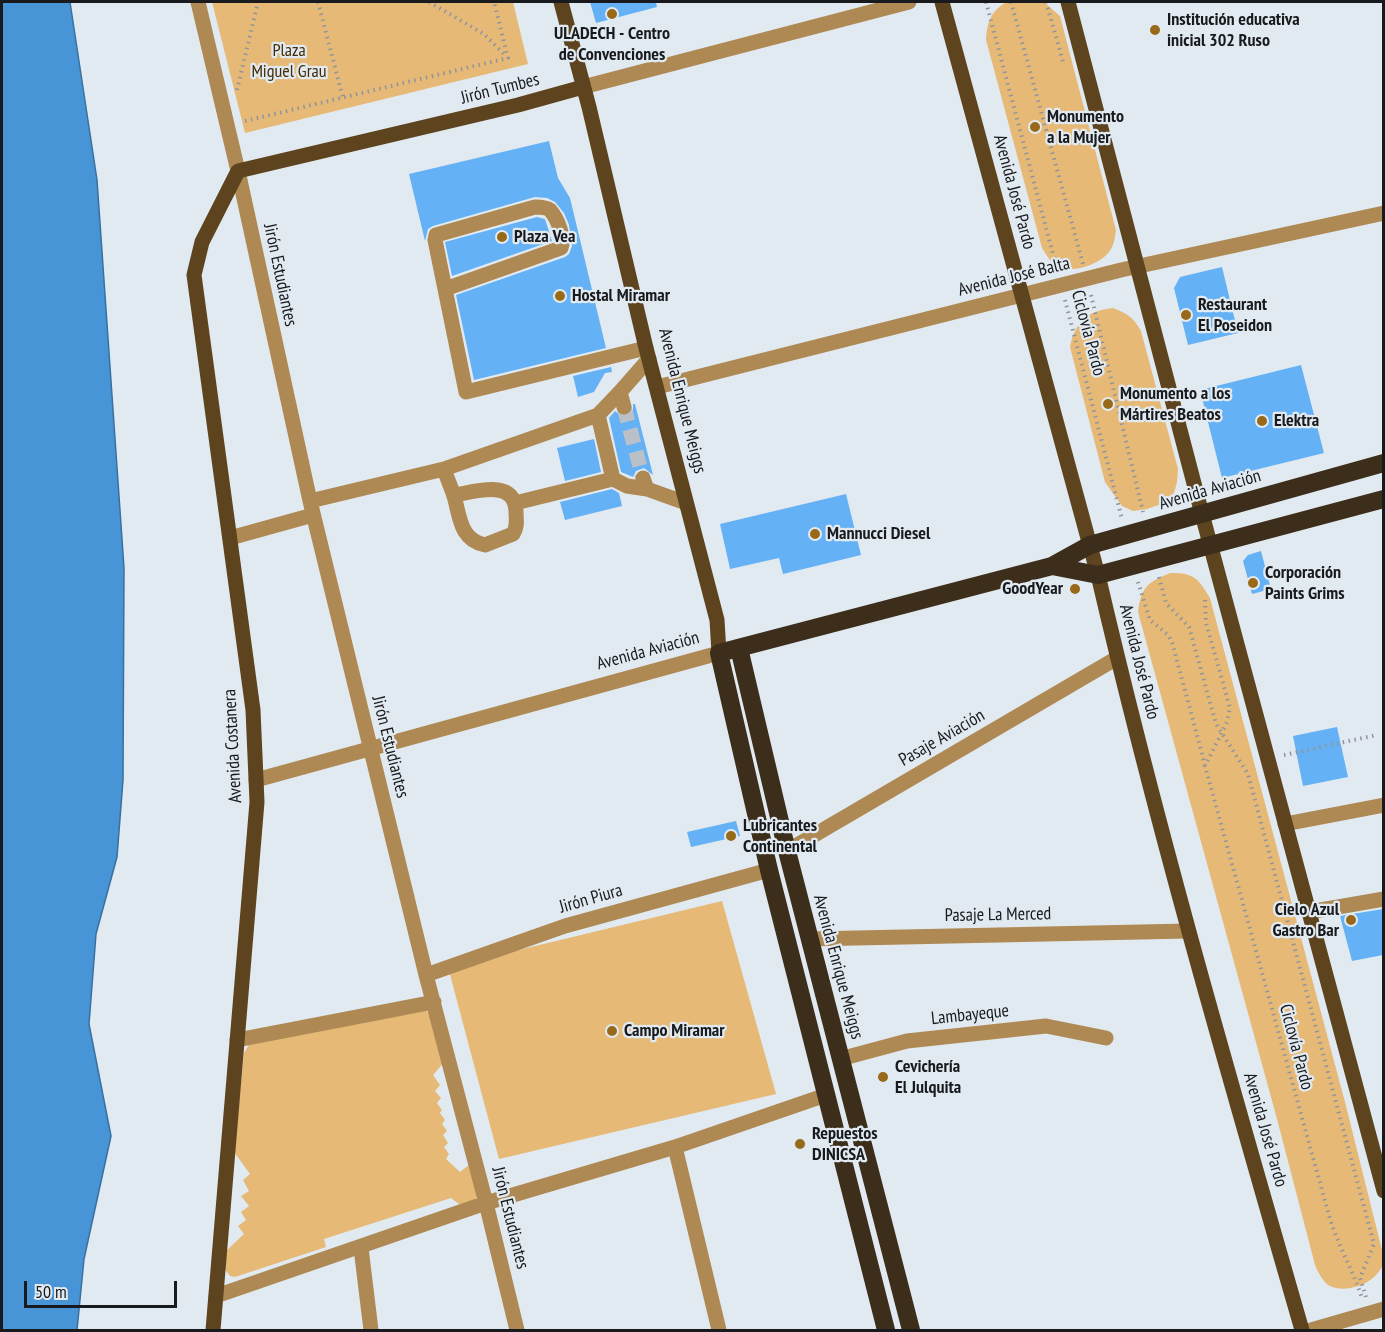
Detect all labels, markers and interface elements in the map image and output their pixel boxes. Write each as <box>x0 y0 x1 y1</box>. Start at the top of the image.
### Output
marker: ULADECH - Centro de Convenciones <box>605 7 619 21</box>
place label: Institución educativa inicial 302 Ruso <box>1167 9 1300 52</box>
place label: ULADECH - Centro de Convenciones <box>554 23 670 66</box>
marker: Institución educativa inicial 302 Ruso <box>1148 23 1162 37</box>
park label: Plaza Miguel Grau <box>251 40 327 82</box>
street label: Jirón Tumbes <box>459 69 541 109</box>
place label: Monumento a la Mujer <box>1047 106 1124 148</box>
marker: Monumento a la Mujer <box>1028 120 1042 134</box>
street label: Avenida José Pardo <box>988 132 1040 252</box>
street label: Jirón Estudiantes <box>259 222 301 328</box>
place label: Plaza Vea <box>514 226 575 248</box>
marker: Plaza Vea <box>495 230 509 244</box>
street label: Avenida José Balta <box>956 253 1072 301</box>
place label: Hostal Miramar <box>572 285 670 307</box>
street label: Ciclovía Pardo <box>1066 288 1110 378</box>
marker: Hostal Miramar <box>553 289 567 303</box>
place label: Restaurant El Poseidon <box>1198 294 1272 336</box>
marker: Restaurant El Poseidon <box>1179 308 1193 322</box>
street label: Avenida Enrique Meiggs <box>654 326 710 476</box>
place label: Monumento a los Mártires Beatos <box>1120 383 1231 426</box>
marker: Monumento a los Mártires Beatos <box>1101 397 1115 411</box>
place label: Elektra <box>1274 410 1319 432</box>
marker: Elektra <box>1255 414 1269 428</box>
street label: Avenida Aviación <box>1157 465 1263 515</box>
place label: Mannucci Diesel <box>827 523 930 545</box>
marker: Mannucci Diesel <box>808 527 822 541</box>
place label: Corporación Paints Grims <box>1265 562 1345 604</box>
marker: Corporación Paints Grims <box>1246 576 1260 590</box>
place label: GoodYear <box>1002 578 1063 600</box>
marker: GoodYear <box>1068 582 1082 596</box>
street label: Avenida José Pardo <box>1114 602 1164 722</box>
street label: Avenida Aviación <box>594 627 702 675</box>
street label: Avenida Costanera <box>219 688 247 804</box>
street label: Jirón Estudiantes <box>367 694 413 800</box>
street label: Pasaje Aviación <box>895 705 989 771</box>
place label: Lubricantes Continental <box>743 815 817 858</box>
marker: Lubricantes Continental <box>724 829 738 843</box>
street label: Jirón Piura <box>557 880 625 918</box>
street label: Avenida Enrique Meiggs <box>808 892 868 1042</box>
place label: Cielo Azul Gastro Bar <box>1272 899 1339 942</box>
street label: Pasaje La Merced <box>945 903 1051 927</box>
marker: Cielo Azul Gastro Bar <box>1344 913 1358 927</box>
street label: Lambayeque <box>930 1000 1010 1030</box>
street label: Ciclovía Pardo <box>1274 1002 1318 1092</box>
place label: Campo Miramar <box>624 1020 725 1042</box>
marker: Campo Miramar <box>605 1024 619 1038</box>
place label: Cevichería El Julquita <box>895 1056 961 1098</box>
marker: Cevichería El Julquita <box>876 1070 890 1084</box>
street label: Avenida José Pardo <box>1238 1070 1292 1190</box>
place label: Repuestos DINICSA <box>812 1123 878 1166</box>
marker: Repuestos DINICSA <box>793 1137 807 1151</box>
street label: Jirón Estudiantes <box>487 1165 533 1271</box>
scale bar <box>27 1269 180 1307</box>
text: 50 m <box>35 1280 67 1303</box>

